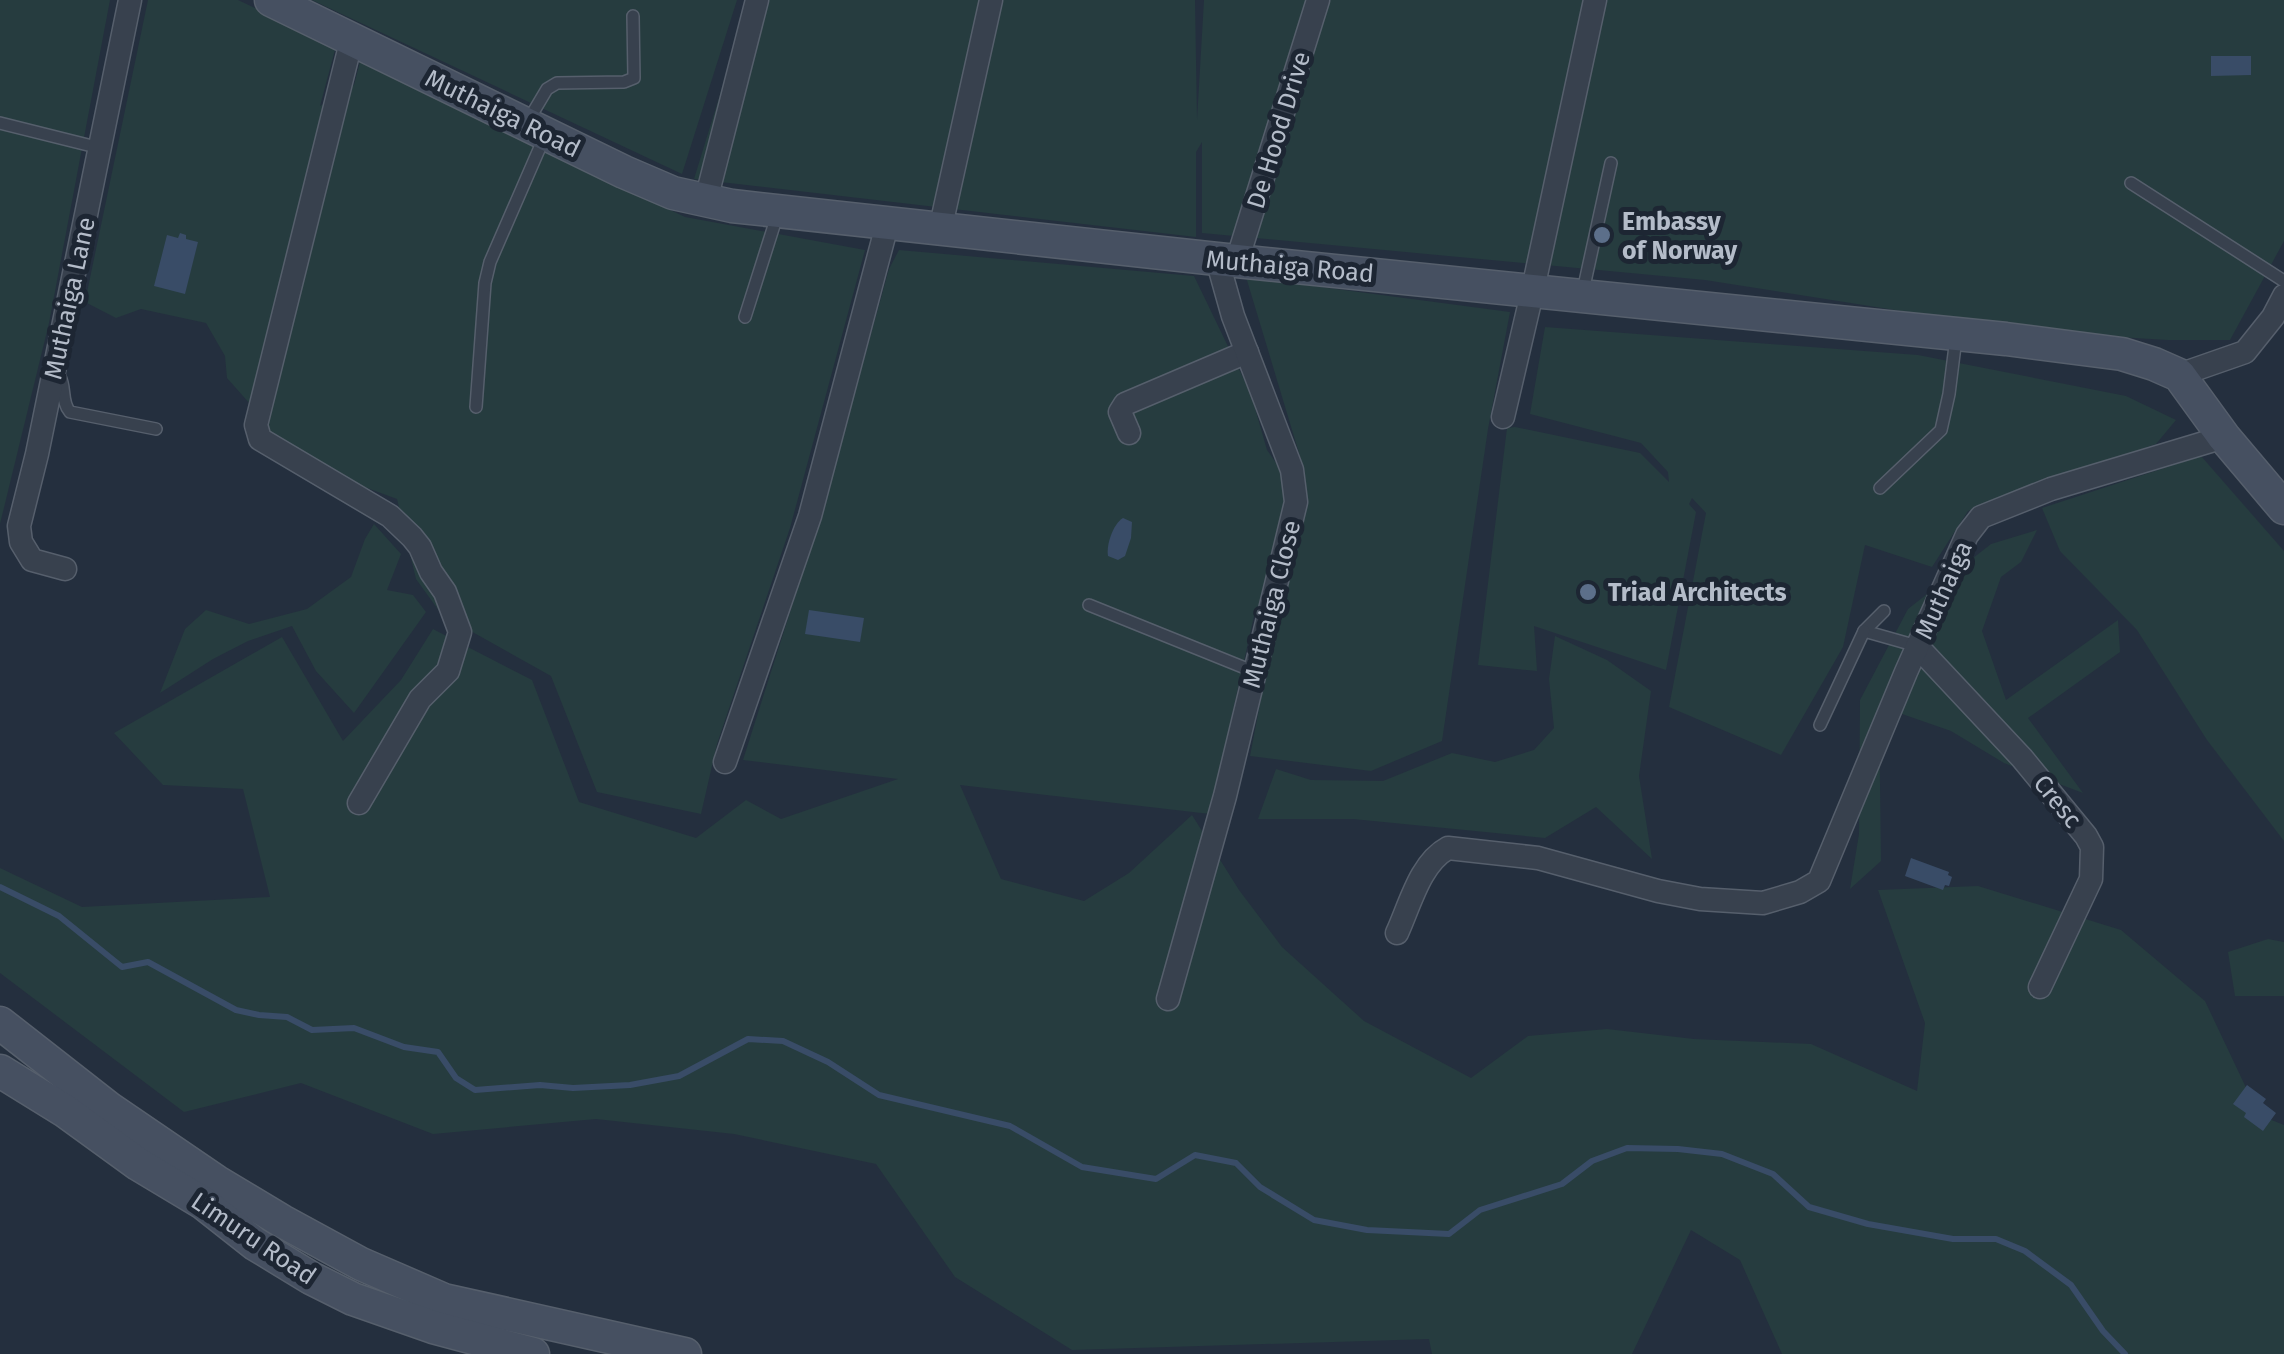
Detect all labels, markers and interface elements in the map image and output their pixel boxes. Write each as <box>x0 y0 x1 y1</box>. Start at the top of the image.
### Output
street label: De Hood Drive <box>1241 48 1317 213</box>
street label: Muthaiga Road <box>420 63 585 164</box>
place label: Embassy of Norway <box>1622 207 1738 266</box>
street label: Muthaiga Lane <box>38 214 102 382</box>
marker: Embassy of Norway <box>1591 224 1613 246</box>
street label: Muthaiga Road <box>1205 245 1375 289</box>
street label: Muthaiga Close <box>1237 517 1307 691</box>
street label: Muthaiga <box>1909 537 1979 644</box>
place label: Triad Architects <box>1608 578 1787 608</box>
marker: Triad Architects <box>1577 581 1599 603</box>
street label: Cresc <box>2027 769 2088 834</box>
street label: Limuru Road <box>185 1186 321 1292</box>

